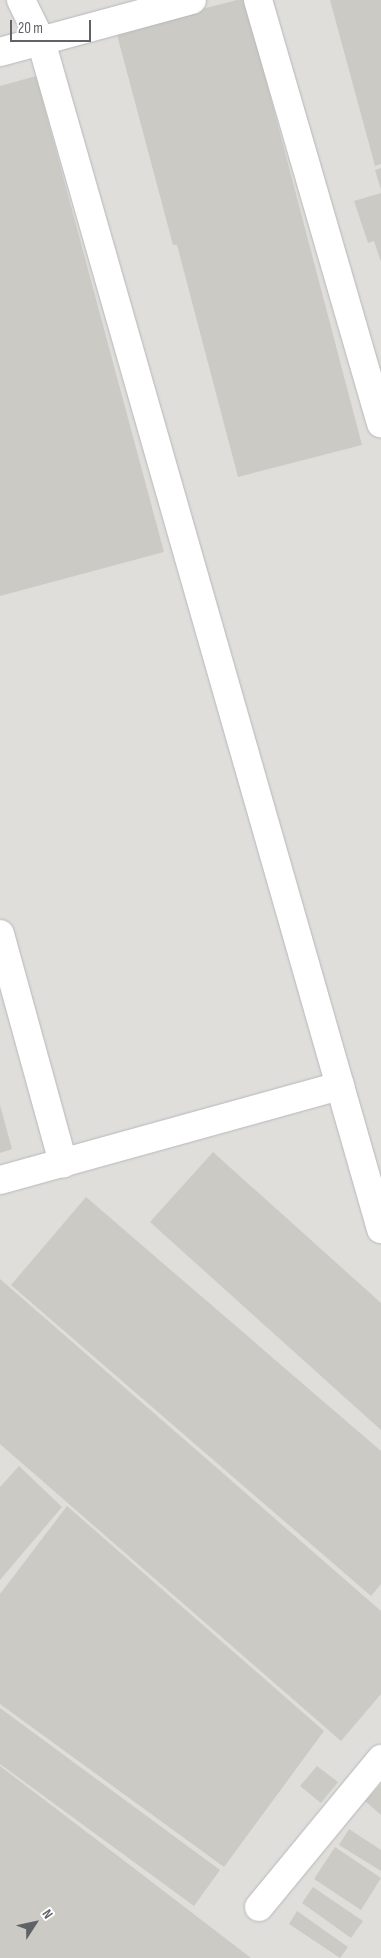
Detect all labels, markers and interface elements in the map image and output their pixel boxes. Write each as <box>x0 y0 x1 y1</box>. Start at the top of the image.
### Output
scale bar <box>12 10 94 42</box>
text: 20 m <box>18 19 43 38</box>
north arrow <box>10 1898 60 1948</box>
text: N <box>39 1906 57 1922</box>

